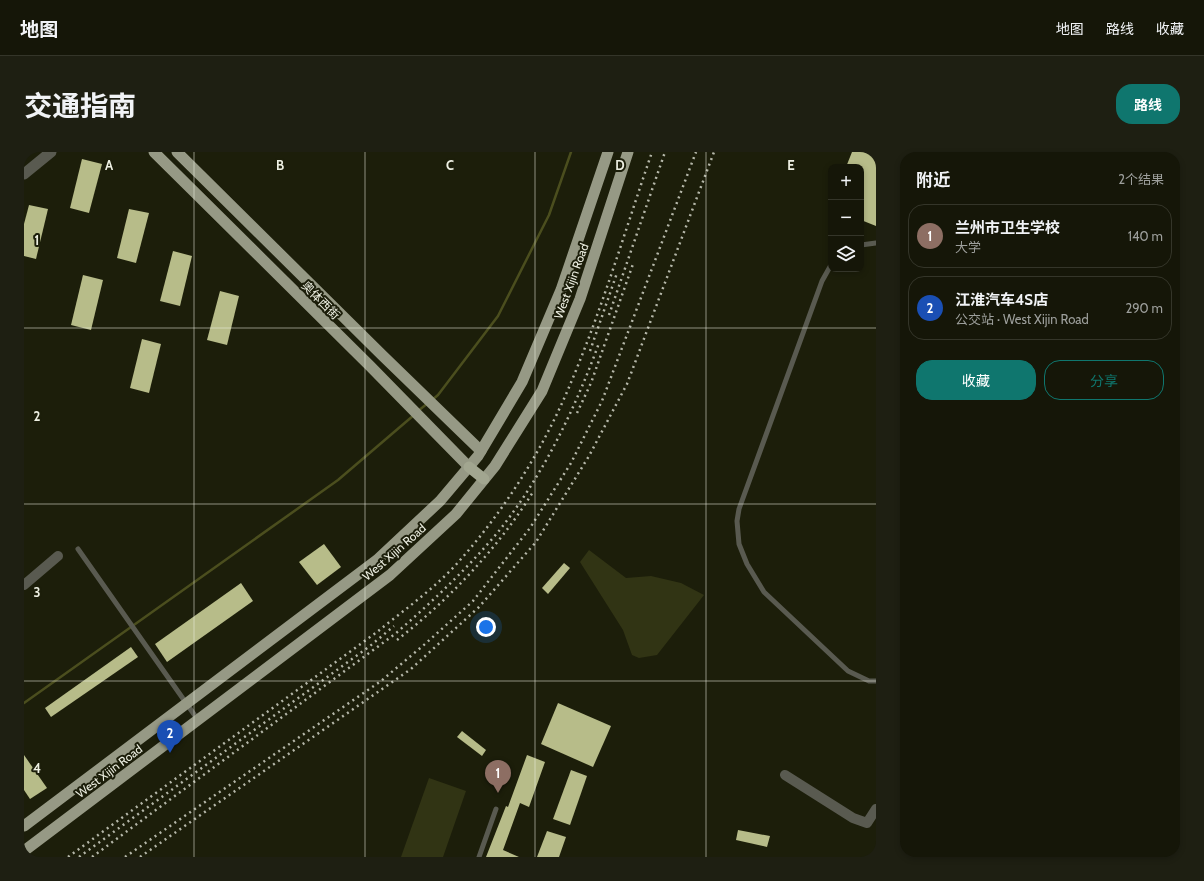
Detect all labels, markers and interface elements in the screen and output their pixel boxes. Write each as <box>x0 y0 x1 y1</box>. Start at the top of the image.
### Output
text: 地图 <box>20 18 58 41</box>
text: 地图 <box>1056 20 1084 38</box>
text: 路线 <box>1106 20 1134 38</box>
text: 收藏 <box>1156 20 1184 38</box>
button: 路线 <box>1116 84 1180 124</box>
text: 交通指南 <box>24 89 136 123</box>
text: A <box>105 157 114 173</box>
text: B <box>276 157 284 173</box>
text: C <box>446 157 454 173</box>
text: D <box>615 157 625 173</box>
text: E <box>787 157 795 173</box>
map controls <box>828 164 864 272</box>
button: + <box>828 164 864 200</box>
text: 附近 <box>916 170 950 190</box>
text: 2个结果 <box>1118 171 1164 187</box>
button: − <box>828 200 864 236</box>
text: 兰州市卫生学校 <box>955 219 1060 237</box>
text: 1 <box>928 228 932 244</box>
text: 140 m <box>1128 228 1163 244</box>
text: 1 <box>35 232 39 248</box>
button: layers <box>828 236 864 272</box>
text: 大学 <box>955 239 981 255</box>
street label: West Xijin Road <box>550 241 592 321</box>
street label: 奥体西街 <box>299 278 343 322</box>
text: 江淮汽车4S店 <box>955 291 1048 309</box>
text: 2 <box>927 300 933 316</box>
text: 290 m <box>1125 300 1163 316</box>
text: 公交站 · West Xijin Road <box>955 311 1089 327</box>
button: 收藏 <box>916 360 1036 400</box>
button: 分享 <box>1044 360 1164 400</box>
text: 2 <box>34 408 41 424</box>
street label: West Xijin Road <box>359 520 429 584</box>
text: 3 <box>33 584 41 600</box>
your location <box>476 617 496 637</box>
pin: 2 <box>157 720 183 753</box>
street label: West Xijin Road <box>73 741 145 801</box>
text: 4 <box>33 760 41 776</box>
pin: 1 <box>485 760 511 793</box>

